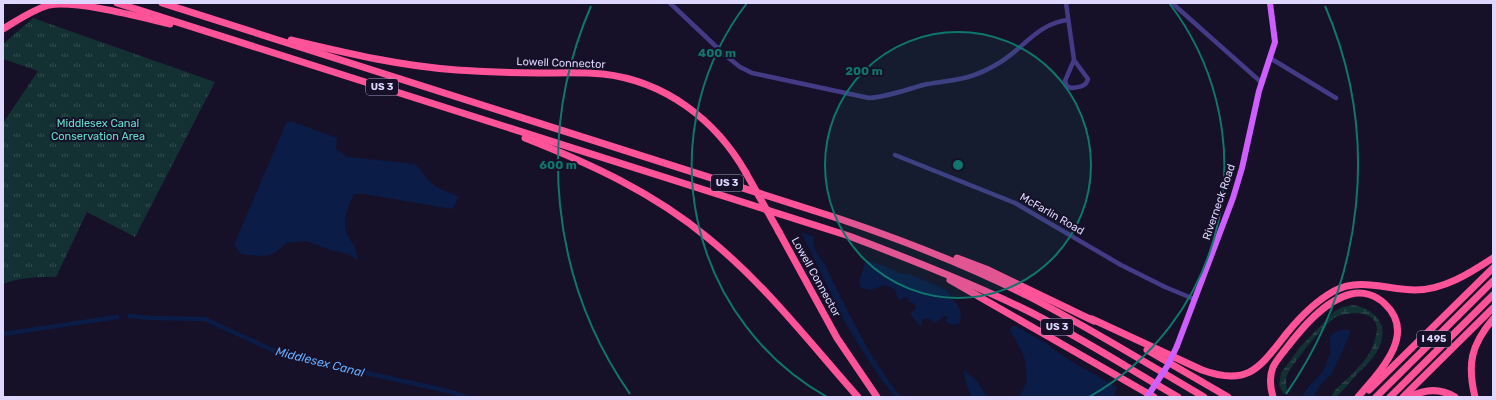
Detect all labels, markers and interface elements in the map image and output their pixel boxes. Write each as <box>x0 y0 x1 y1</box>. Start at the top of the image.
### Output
text: 400 m <box>698 46 736 60</box>
street label: Lowell Connector <box>516 55 607 71</box>
text: 200 m <box>845 64 883 78</box>
road number: US 3 <box>366 79 398 95</box>
park label: Middlesex Canal Conservation Area <box>51 117 145 143</box>
text: 600 m <box>539 158 577 172</box>
centre of rings <box>951 158 965 172</box>
street label: Riverneck Road <box>1200 162 1238 242</box>
road number: US 3 <box>711 175 743 191</box>
street label: McFarlin Road <box>1018 190 1086 238</box>
street label: Lowell Connector <box>789 235 844 320</box>
road number: US 3 <box>1041 319 1073 335</box>
road number: I 495 <box>1417 331 1451 347</box>
water label: Middlesex Canal <box>274 344 367 380</box>

